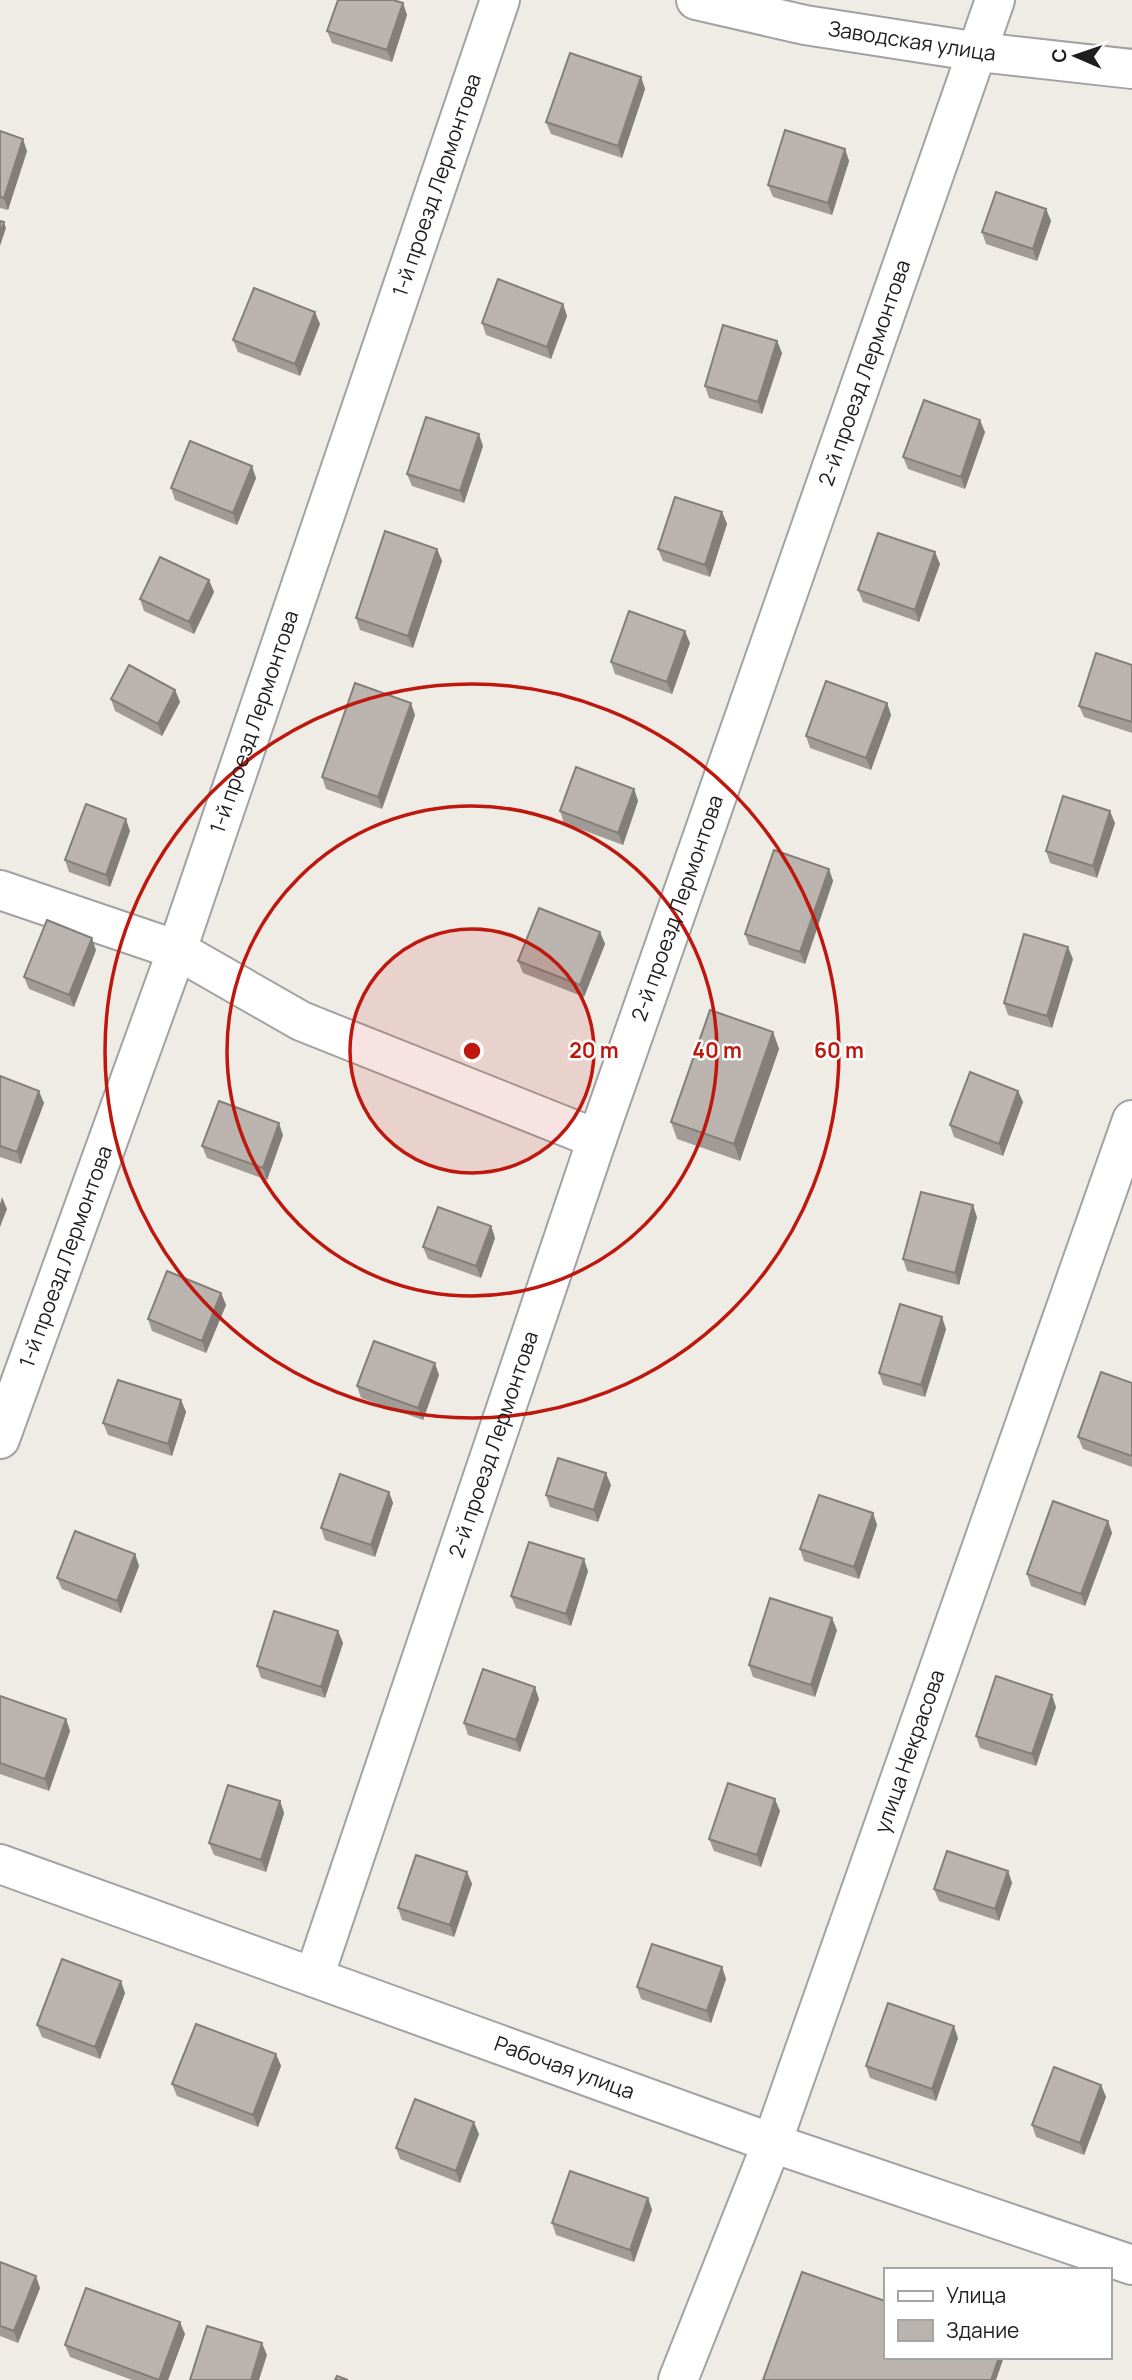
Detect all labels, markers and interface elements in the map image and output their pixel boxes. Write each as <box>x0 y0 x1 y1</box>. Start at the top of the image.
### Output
street label: Заводская улица <box>826 14 997 67</box>
north arrow <box>1041 21 1111 91</box>
text: С <box>1046 48 1072 63</box>
street label: 1-й проезд Лермонтова <box>385 70 487 300</box>
street label: 2-й проезд Лермонтова <box>811 256 916 489</box>
street label: 1-й проезд Лермонтова <box>203 606 305 837</box>
street label: 2-й проезд Лермонтова <box>624 791 729 1025</box>
text: 20 m <box>569 1036 619 1064</box>
text: 40 m <box>692 1036 742 1064</box>
text: 60 m <box>814 1036 864 1064</box>
centre of rings <box>460 1039 484 1063</box>
street label: 1-й проезд Лермонтова <box>12 1142 118 1371</box>
street label: 2-й проезд Лермонтова <box>442 1327 544 1561</box>
street label: улица Некрасова <box>867 1666 950 1837</box>
street label: Рабочая улица <box>491 2029 639 2105</box>
legend <box>884 2268 1111 2359</box>
text: Улица <box>946 2281 1006 2309</box>
text: Здание <box>946 2316 1019 2344</box>

